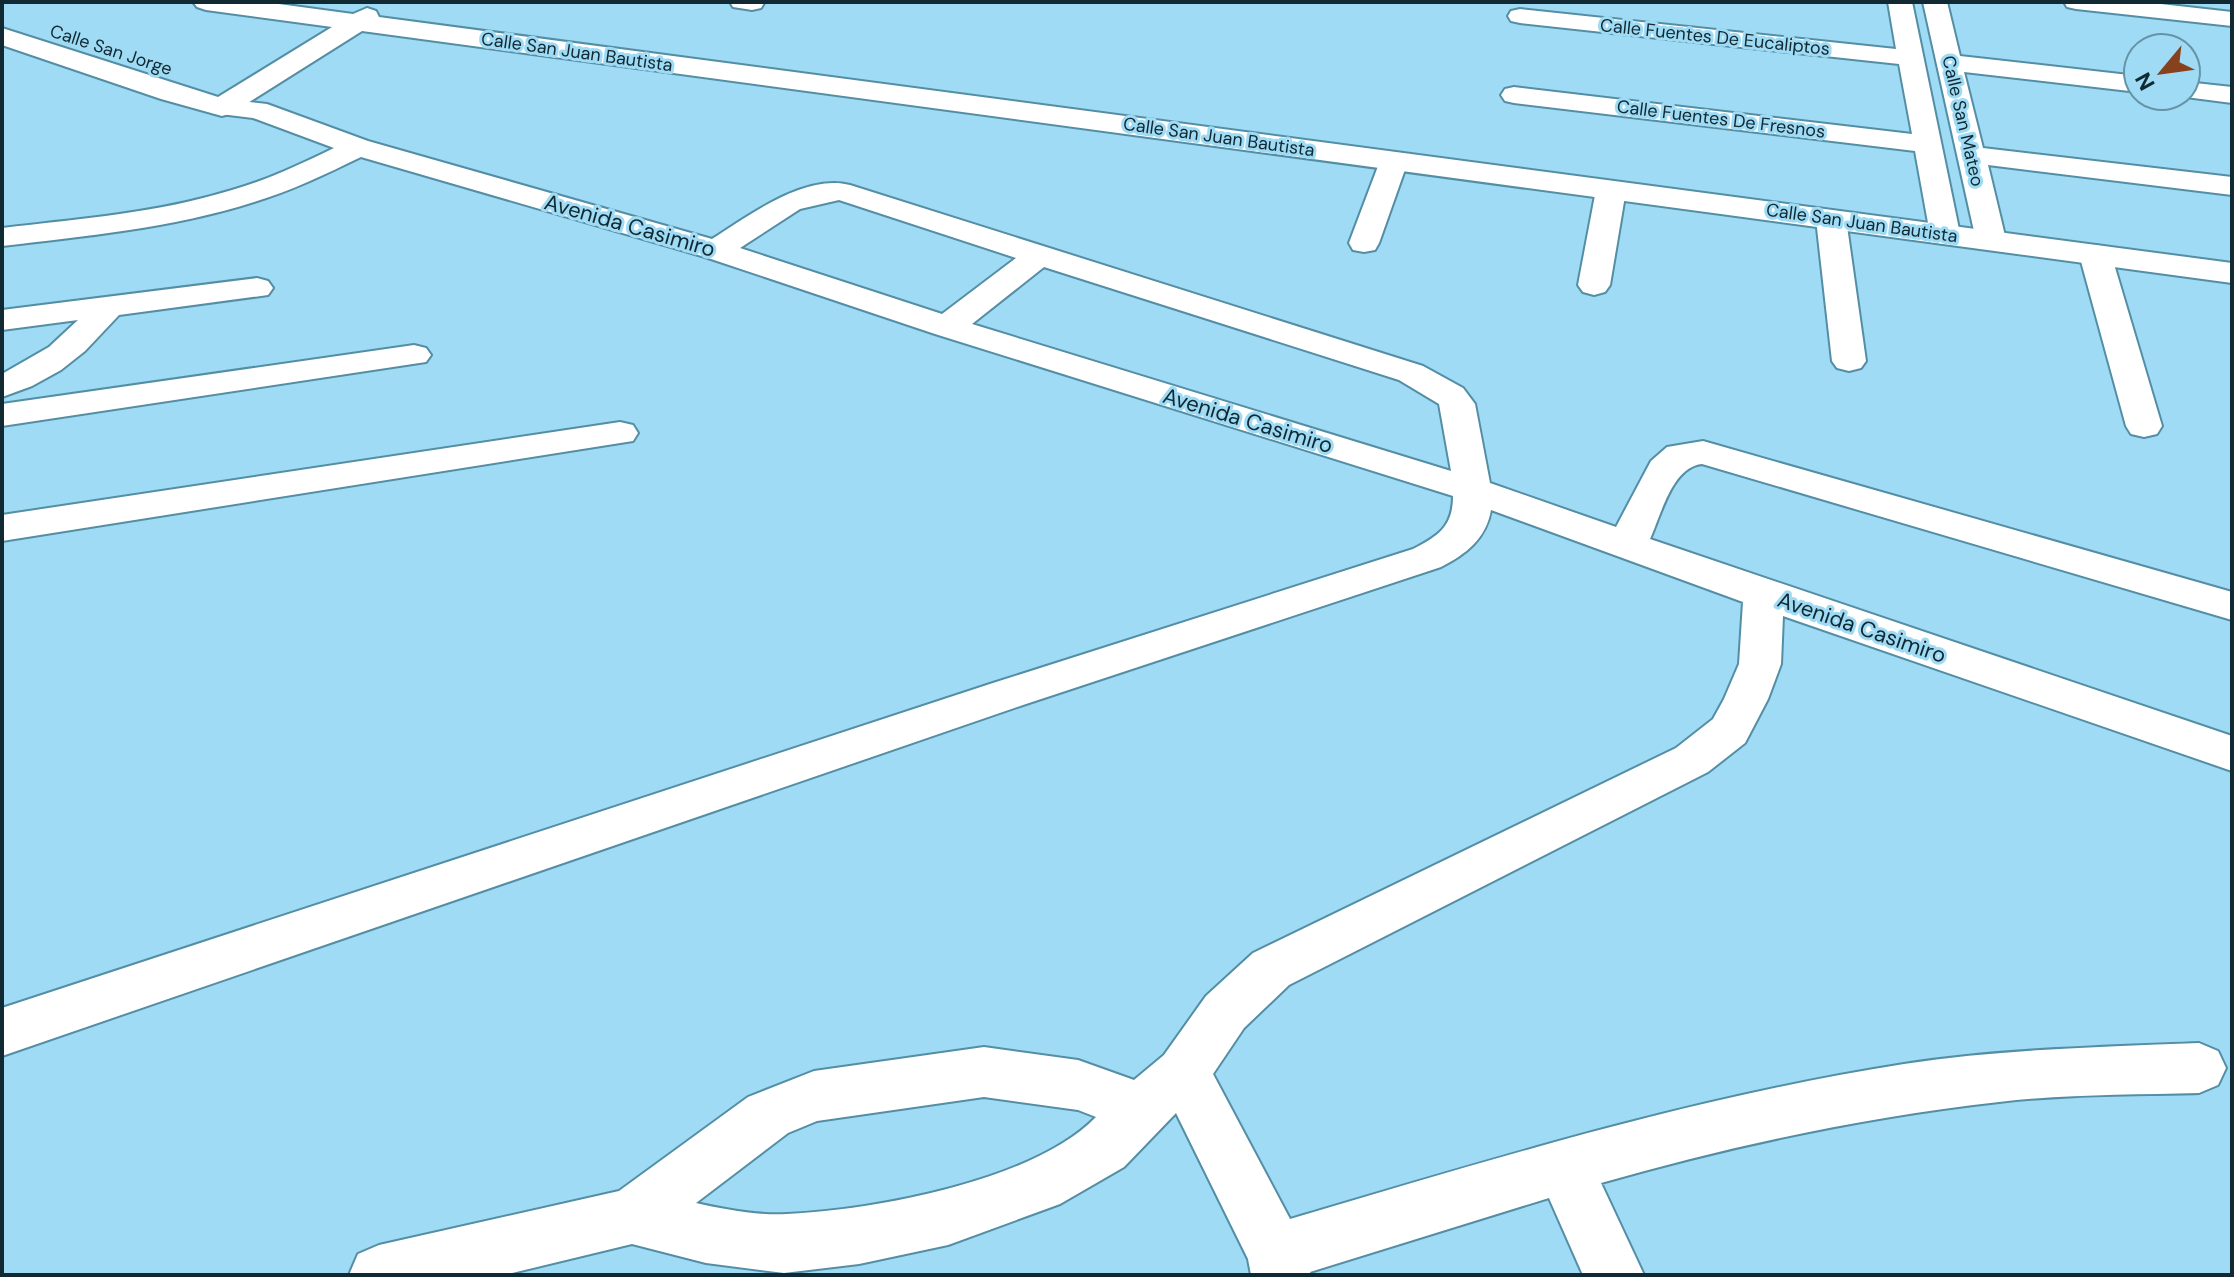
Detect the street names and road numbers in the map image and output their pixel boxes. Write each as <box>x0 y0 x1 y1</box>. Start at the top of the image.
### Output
street label: Calle Fuentes De Eucaliptos <box>1599 13 1831 61</box>
street label: Calle San Jorge <box>47 19 175 81</box>
street label: Calle San Juan Bautista <box>480 27 674 77</box>
street label: Calle San Mateo <box>1936 53 1990 189</box>
street label: Calle Fuentes De Fresnos <box>1615 94 1827 144</box>
street label: Calle San Juan Bautista <box>1122 112 1316 162</box>
street label: Avenida Casimiro <box>541 187 719 264</box>
street label: Calle San Juan Bautista <box>1765 198 1959 248</box>
street label: Avenida Casimiro <box>1159 381 1336 460</box>
street label: Avenida Casimiro <box>1774 585 1950 670</box>

